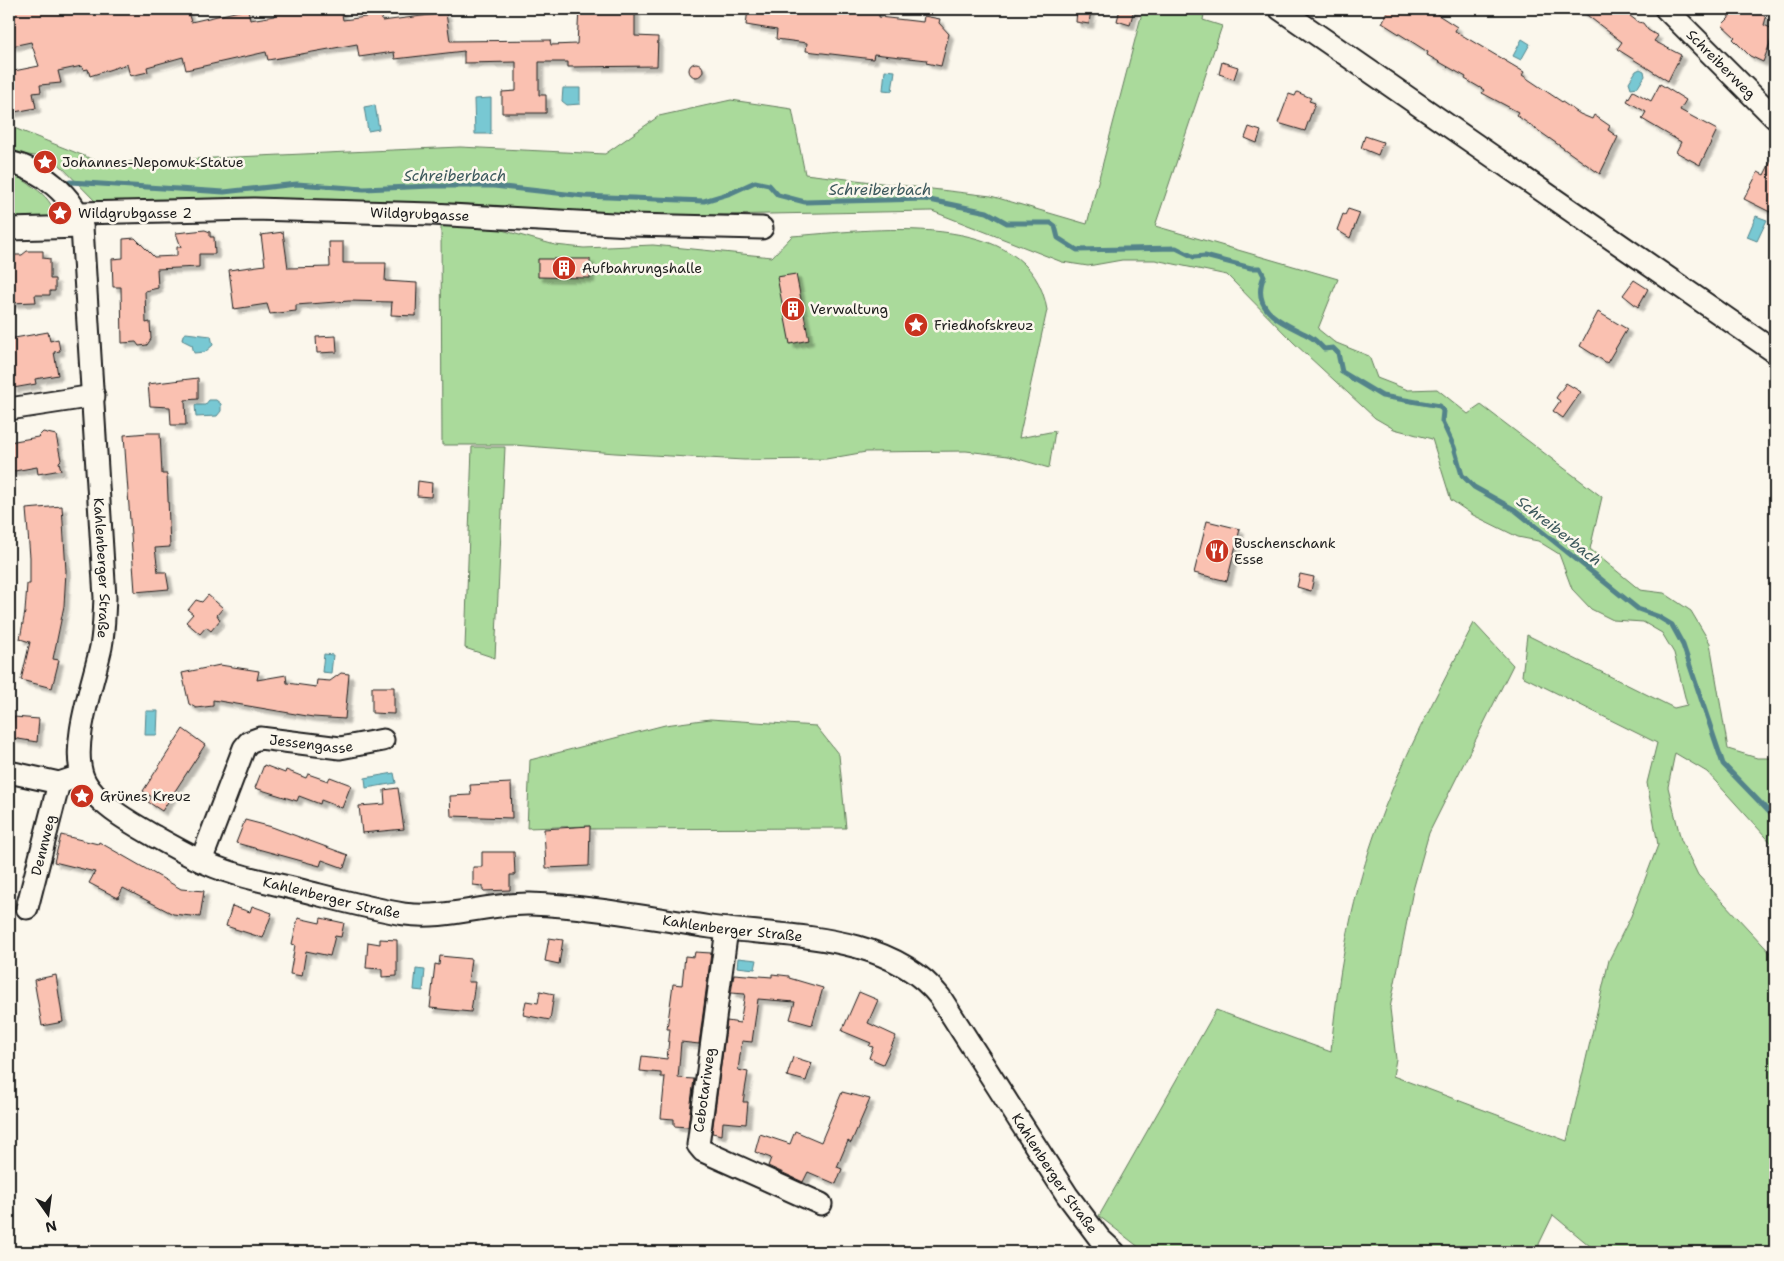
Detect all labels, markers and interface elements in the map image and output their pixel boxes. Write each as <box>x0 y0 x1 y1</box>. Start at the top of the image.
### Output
street label: Schreiberweg <box>1683 26 1760 103</box>
place icon: Johannes-Nepomuk-Statue <box>32 149 58 175</box>
place label: Johannes-Nepomuk-Statue <box>62 153 244 171</box>
water label: Schreiberbach <box>404 166 506 186</box>
water label: Schreiberbach <box>829 180 931 200</box>
place icon: Wildgrubgasse 2 <box>47 200 73 226</box>
street label: Wildgrubgasse <box>370 203 470 225</box>
place label: Wildgrubgasse 2 <box>78 204 192 222</box>
building icon: Aufbahrungshalle <box>551 255 577 281</box>
place label: Aufbahrungshalle <box>582 259 702 277</box>
building icon: Verwaltung <box>780 296 806 322</box>
place label: Verwaltung <box>810 300 888 318</box>
place icon: Friedhofskreuz <box>903 312 929 338</box>
place label: Friedhofskreuz <box>934 316 1034 334</box>
water label: Schreiberbach <box>1512 491 1606 571</box>
street label: Kahlenberger Straße <box>90 497 114 640</box>
place label: Buschenschank Esse <box>1234 534 1336 568</box>
restaurant icon: Buschenschank Esse <box>1204 538 1230 564</box>
street label: Jessengasse <box>268 730 355 757</box>
place icon: Grünes Kreuz <box>69 783 95 809</box>
place label: Grünes Kreuz <box>100 787 191 805</box>
street label: Dennweg <box>27 813 60 877</box>
street label: Kahlenberger Straße <box>261 872 402 922</box>
street label: Kahlenberger Straße <box>661 911 804 945</box>
street label: Cebotariweg <box>689 1046 719 1134</box>
street label: Kahlenberger Straße <box>1008 1110 1102 1237</box>
north arrow <box>22 1188 72 1238</box>
text: N <box>44 1217 59 1237</box>

